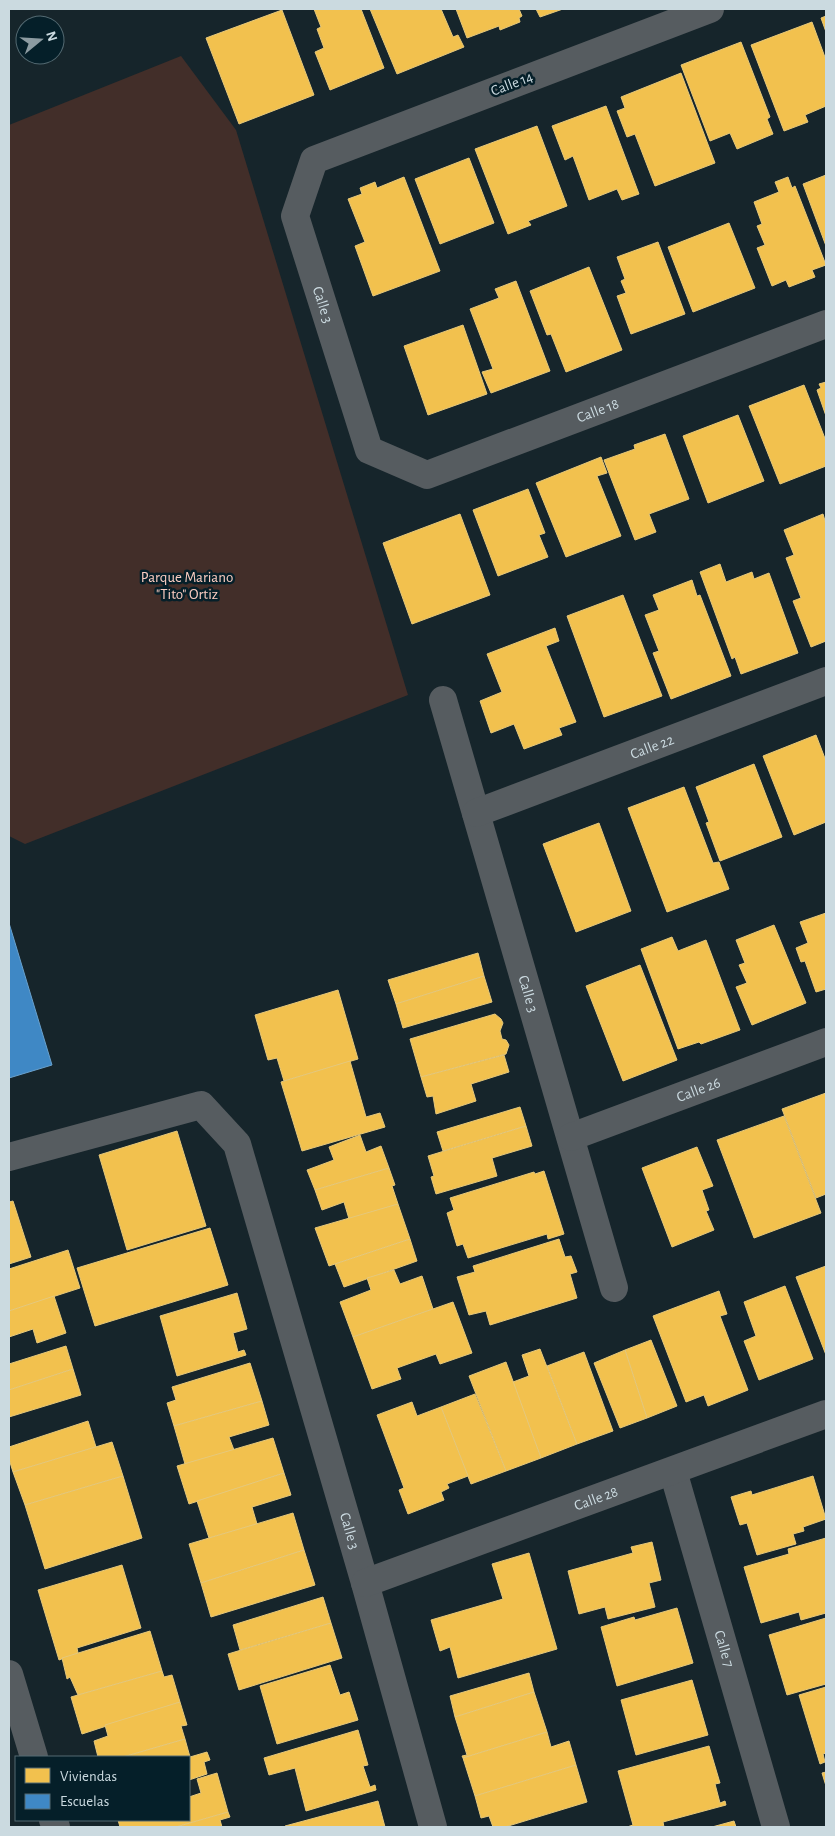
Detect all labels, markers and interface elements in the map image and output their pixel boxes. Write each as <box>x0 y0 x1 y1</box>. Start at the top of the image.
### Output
north arrow <box>15 15 65 65</box>
text: N <box>43 29 60 43</box>
street label: Calle 14 <box>489 69 535 99</box>
street label: Calle 3 <box>310 284 336 325</box>
street label: Calle 18 <box>574 396 621 425</box>
park label: Parque Mariano "Tito" Ortiz <box>141 570 233 602</box>
street label: Calle 22 <box>628 732 676 762</box>
street label: Calle 3 <box>516 974 541 1014</box>
street label: Calle 26 <box>675 1075 722 1104</box>
street label: Calle 28 <box>572 1483 620 1513</box>
street label: Calle 3 <box>337 1511 362 1551</box>
street label: Calle 7 <box>712 1628 737 1669</box>
legend <box>15 1756 190 1821</box>
text: Viviendas <box>60 1769 117 1784</box>
text: Escuelas <box>60 1794 109 1809</box>

